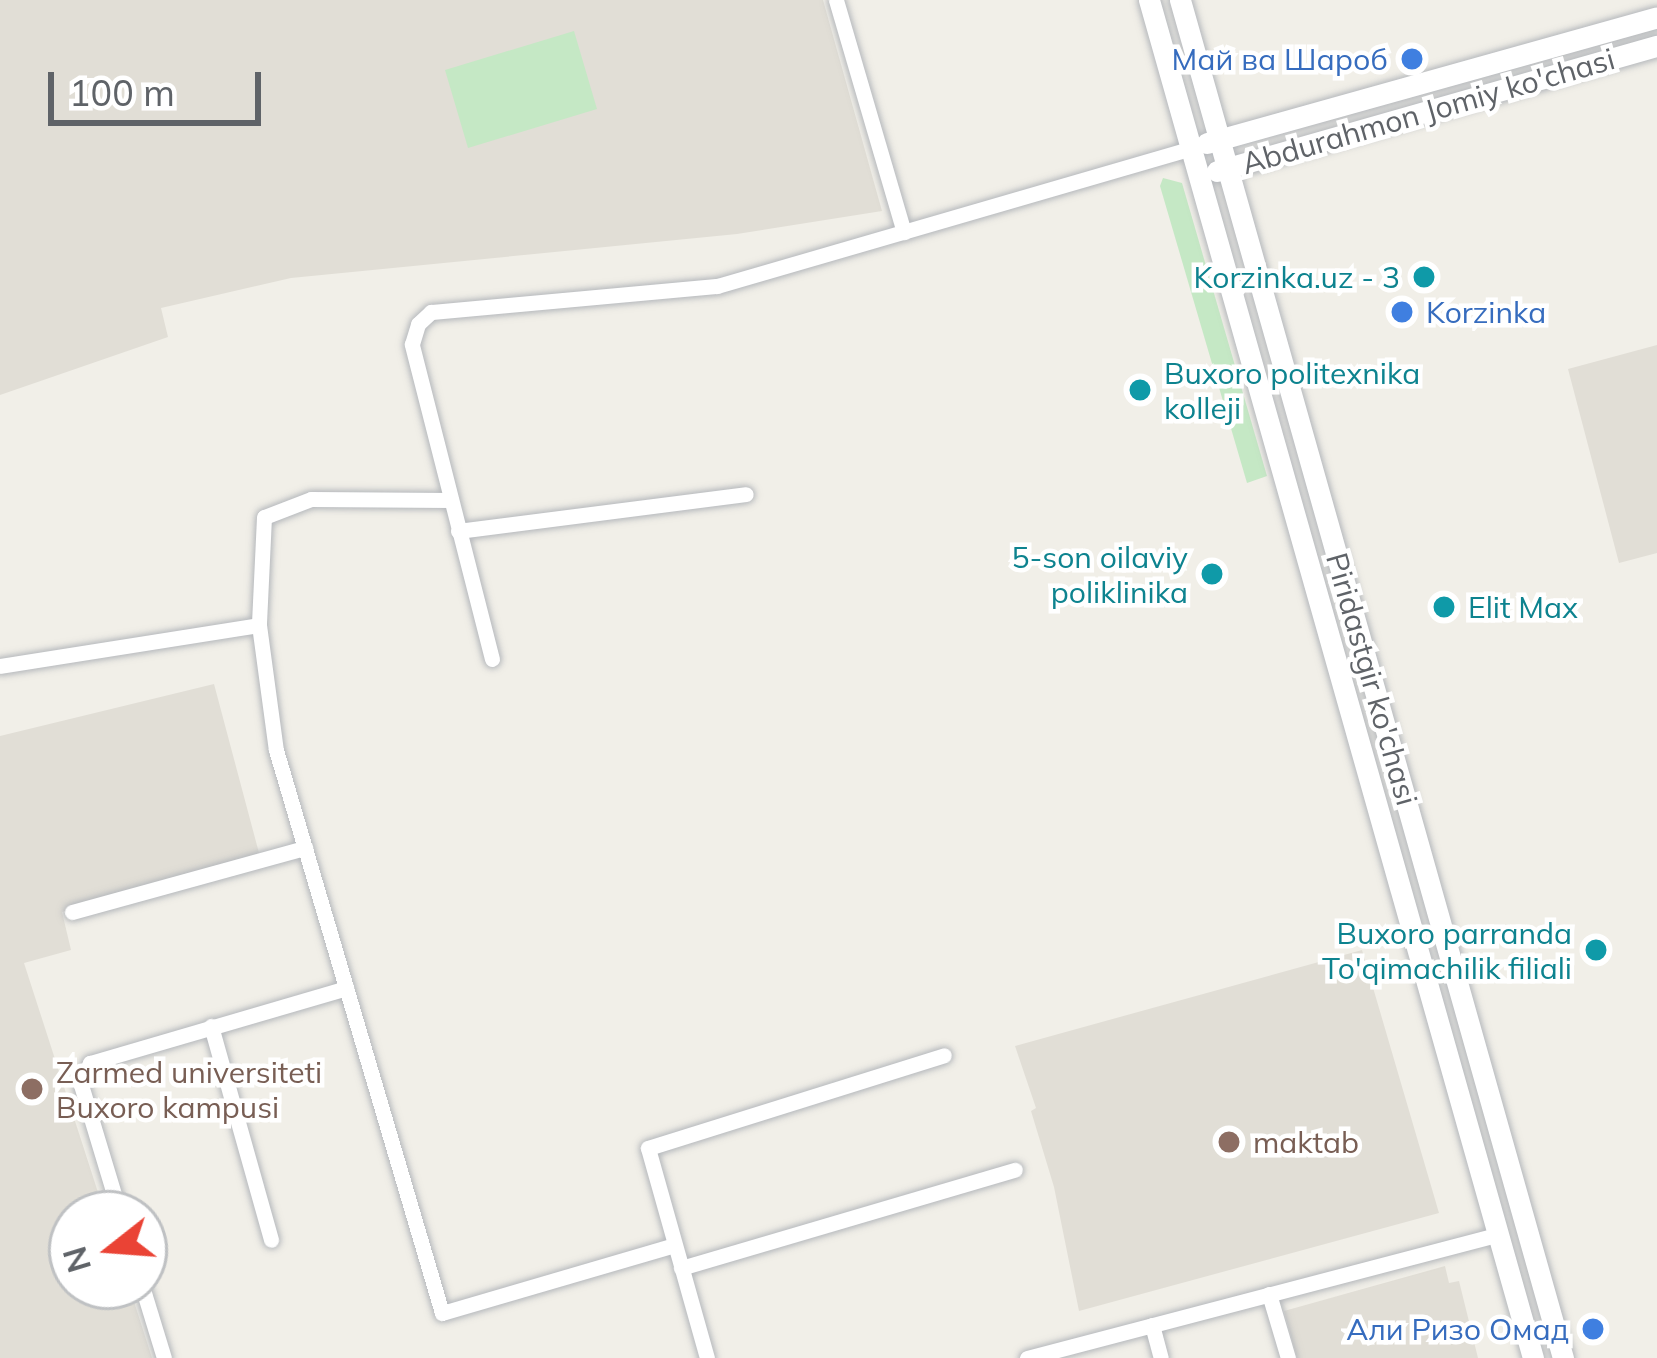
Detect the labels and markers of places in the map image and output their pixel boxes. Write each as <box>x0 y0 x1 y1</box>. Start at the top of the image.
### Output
place label: Май ва Шароб <box>1171 41 1388 77</box>
marker: Май ва Шароб <box>1399 46 1425 72</box>
place label: Korzinka.uz - 3 <box>1194 259 1400 295</box>
marker: Korzinka.uz - 3 <box>1411 264 1437 290</box>
place label: Korzinka <box>1426 294 1546 330</box>
marker: Korzinka <box>1389 299 1415 325</box>
place label: Buxoro politexnika kolleji <box>1164 355 1420 425</box>
marker: Buxoro politexnika kolleji <box>1127 377 1153 403</box>
place label: 5-son oilaviy poliklinika <box>1011 539 1188 610</box>
marker: 5-son oilaviy poliklinika <box>1199 561 1225 587</box>
place label: Elit Max <box>1468 589 1578 625</box>
marker: Elit Max <box>1431 594 1457 620</box>
place label: Buxoro parranda To'qimachilik filiali <box>1322 915 1572 986</box>
marker: Buxoro parranda To'qimachilik filiali <box>1583 937 1609 963</box>
place label: Zarmed universiteti Buxoro kampusi <box>56 1054 322 1124</box>
marker: Zarmed universiteti Buxoro kampusi <box>19 1076 45 1102</box>
place label: maktab <box>1253 1124 1359 1160</box>
marker: maktab <box>1216 1129 1242 1155</box>
place label: Али Ризо Омад <box>1346 1311 1569 1347</box>
marker: Али Ризо Омад <box>1580 1316 1606 1342</box>

